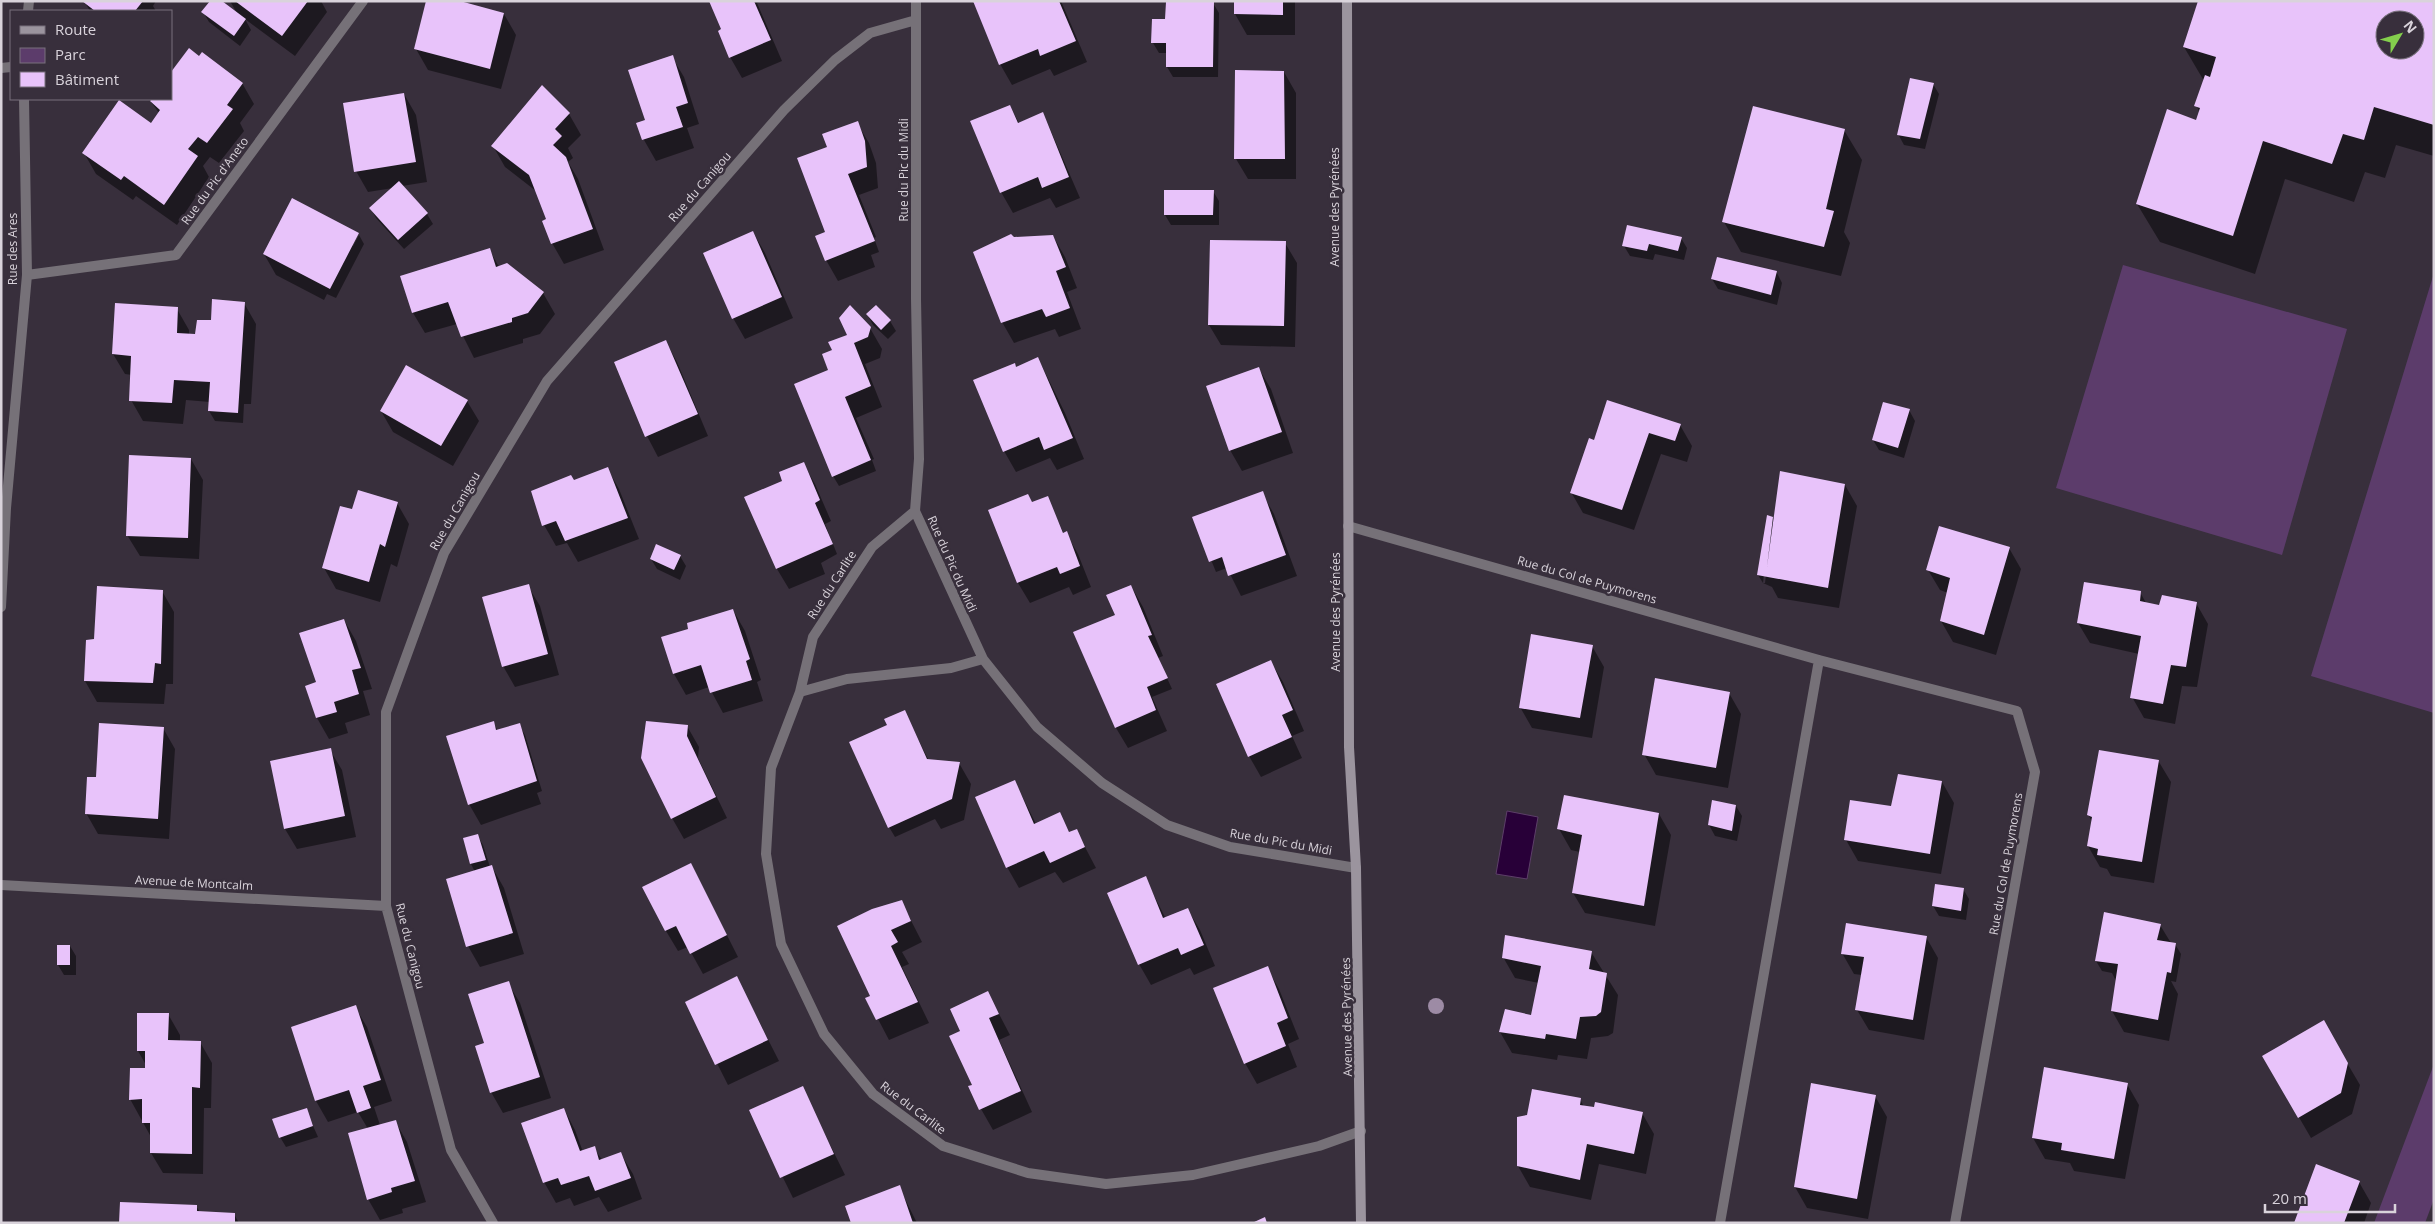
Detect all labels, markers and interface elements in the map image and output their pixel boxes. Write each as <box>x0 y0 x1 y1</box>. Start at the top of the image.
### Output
legend <box>10 10 172 100</box>
north arrow <box>2375 10 2425 60</box>
text: N <box>2400 16 2422 37</box>
text: Route <box>55 19 96 39</box>
text: Parc <box>55 44 86 64</box>
text: Bâtiment <box>55 69 119 89</box>
street label: Rue du Pic du Midi <box>895 118 912 222</box>
street label: Rue du Pic d'Aneto <box>177 133 252 228</box>
street label: Avenue des Pyrénées <box>1326 147 1343 267</box>
street label: Rue du Canigou <box>664 148 735 226</box>
street label: Rue des Ares <box>4 212 21 285</box>
street label: Rue du Canigou <box>425 468 484 553</box>
street label: Rue du Pic du Midi <box>924 513 981 615</box>
street label: Rue du Carlite <box>803 547 860 622</box>
street label: Rue du Col de Puymorens <box>1515 551 1659 608</box>
street label: Avenue des Pyrénées <box>1327 552 1344 672</box>
street label: Rue du Col de Puymorens <box>1985 791 2026 936</box>
street label: Rue du Pic du Midi <box>1229 824 1334 859</box>
street label: Avenue de Montcalm <box>135 871 254 894</box>
street label: Rue du Canigou <box>392 901 429 991</box>
street label: Avenue des Pyrénées <box>1337 957 1356 1077</box>
street label: Rue du Carlite <box>877 1077 950 1138</box>
scale bar <box>2265 1182 2395 1214</box>
text: 20 m <box>2272 1188 2307 1208</box>

